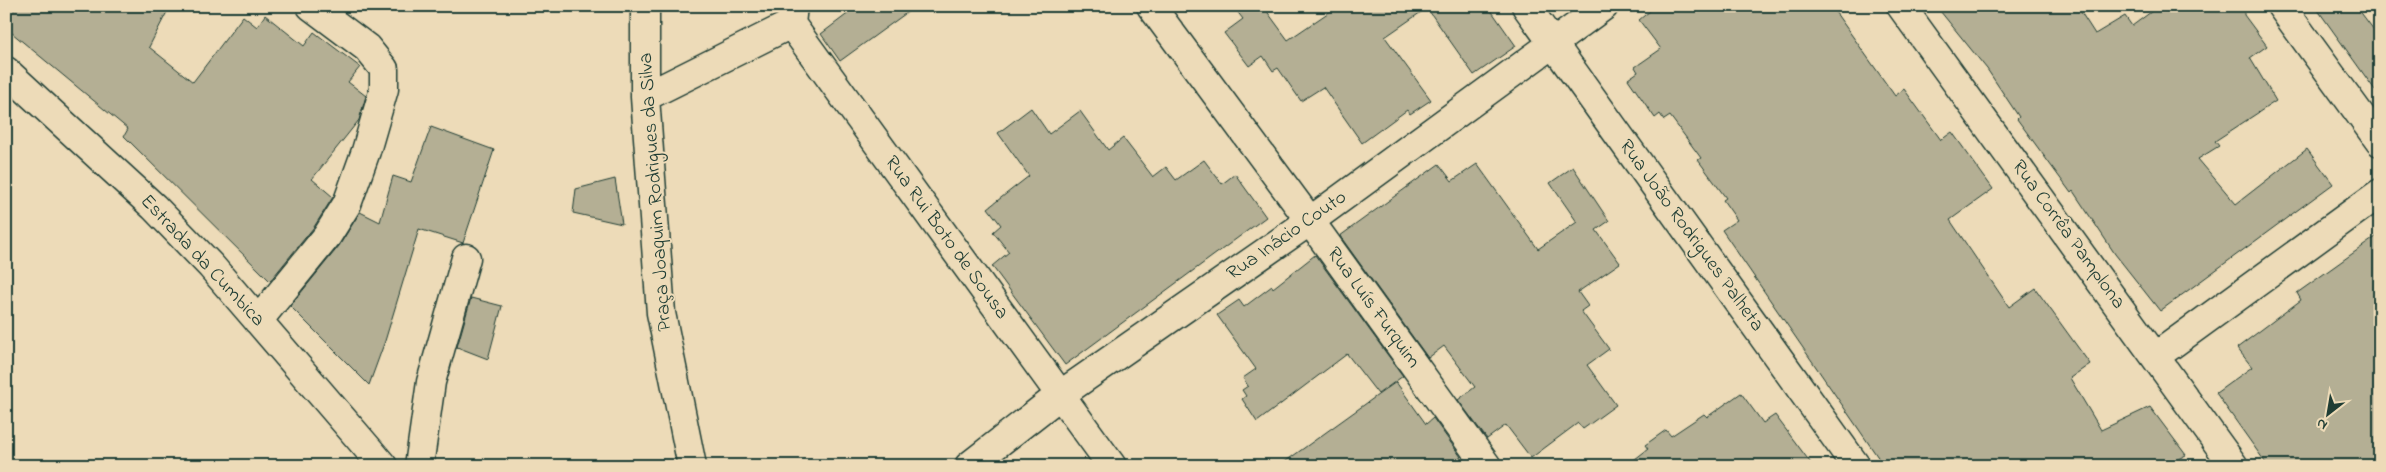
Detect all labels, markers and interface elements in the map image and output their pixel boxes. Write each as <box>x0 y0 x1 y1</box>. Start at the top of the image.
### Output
street label: Praça Joaquim Rodrigues da Silva <box>632 52 681 332</box>
street label: Rua João Rodrigues Palheta <box>1610 134 1771 339</box>
street label: Rua Rui Boto de Sousa <box>877 150 1015 326</box>
street label: Rua Corrêa Pamplona <box>2004 154 2132 316</box>
street label: Rua Inácio Couto <box>1221 184 1353 288</box>
street label: Estrada da Cumbica <box>133 188 271 334</box>
street label: Rua Luís Furquim <box>1319 241 1427 375</box>
north arrow <box>2304 390 2354 440</box>
text: N <box>2313 412 2332 435</box>

